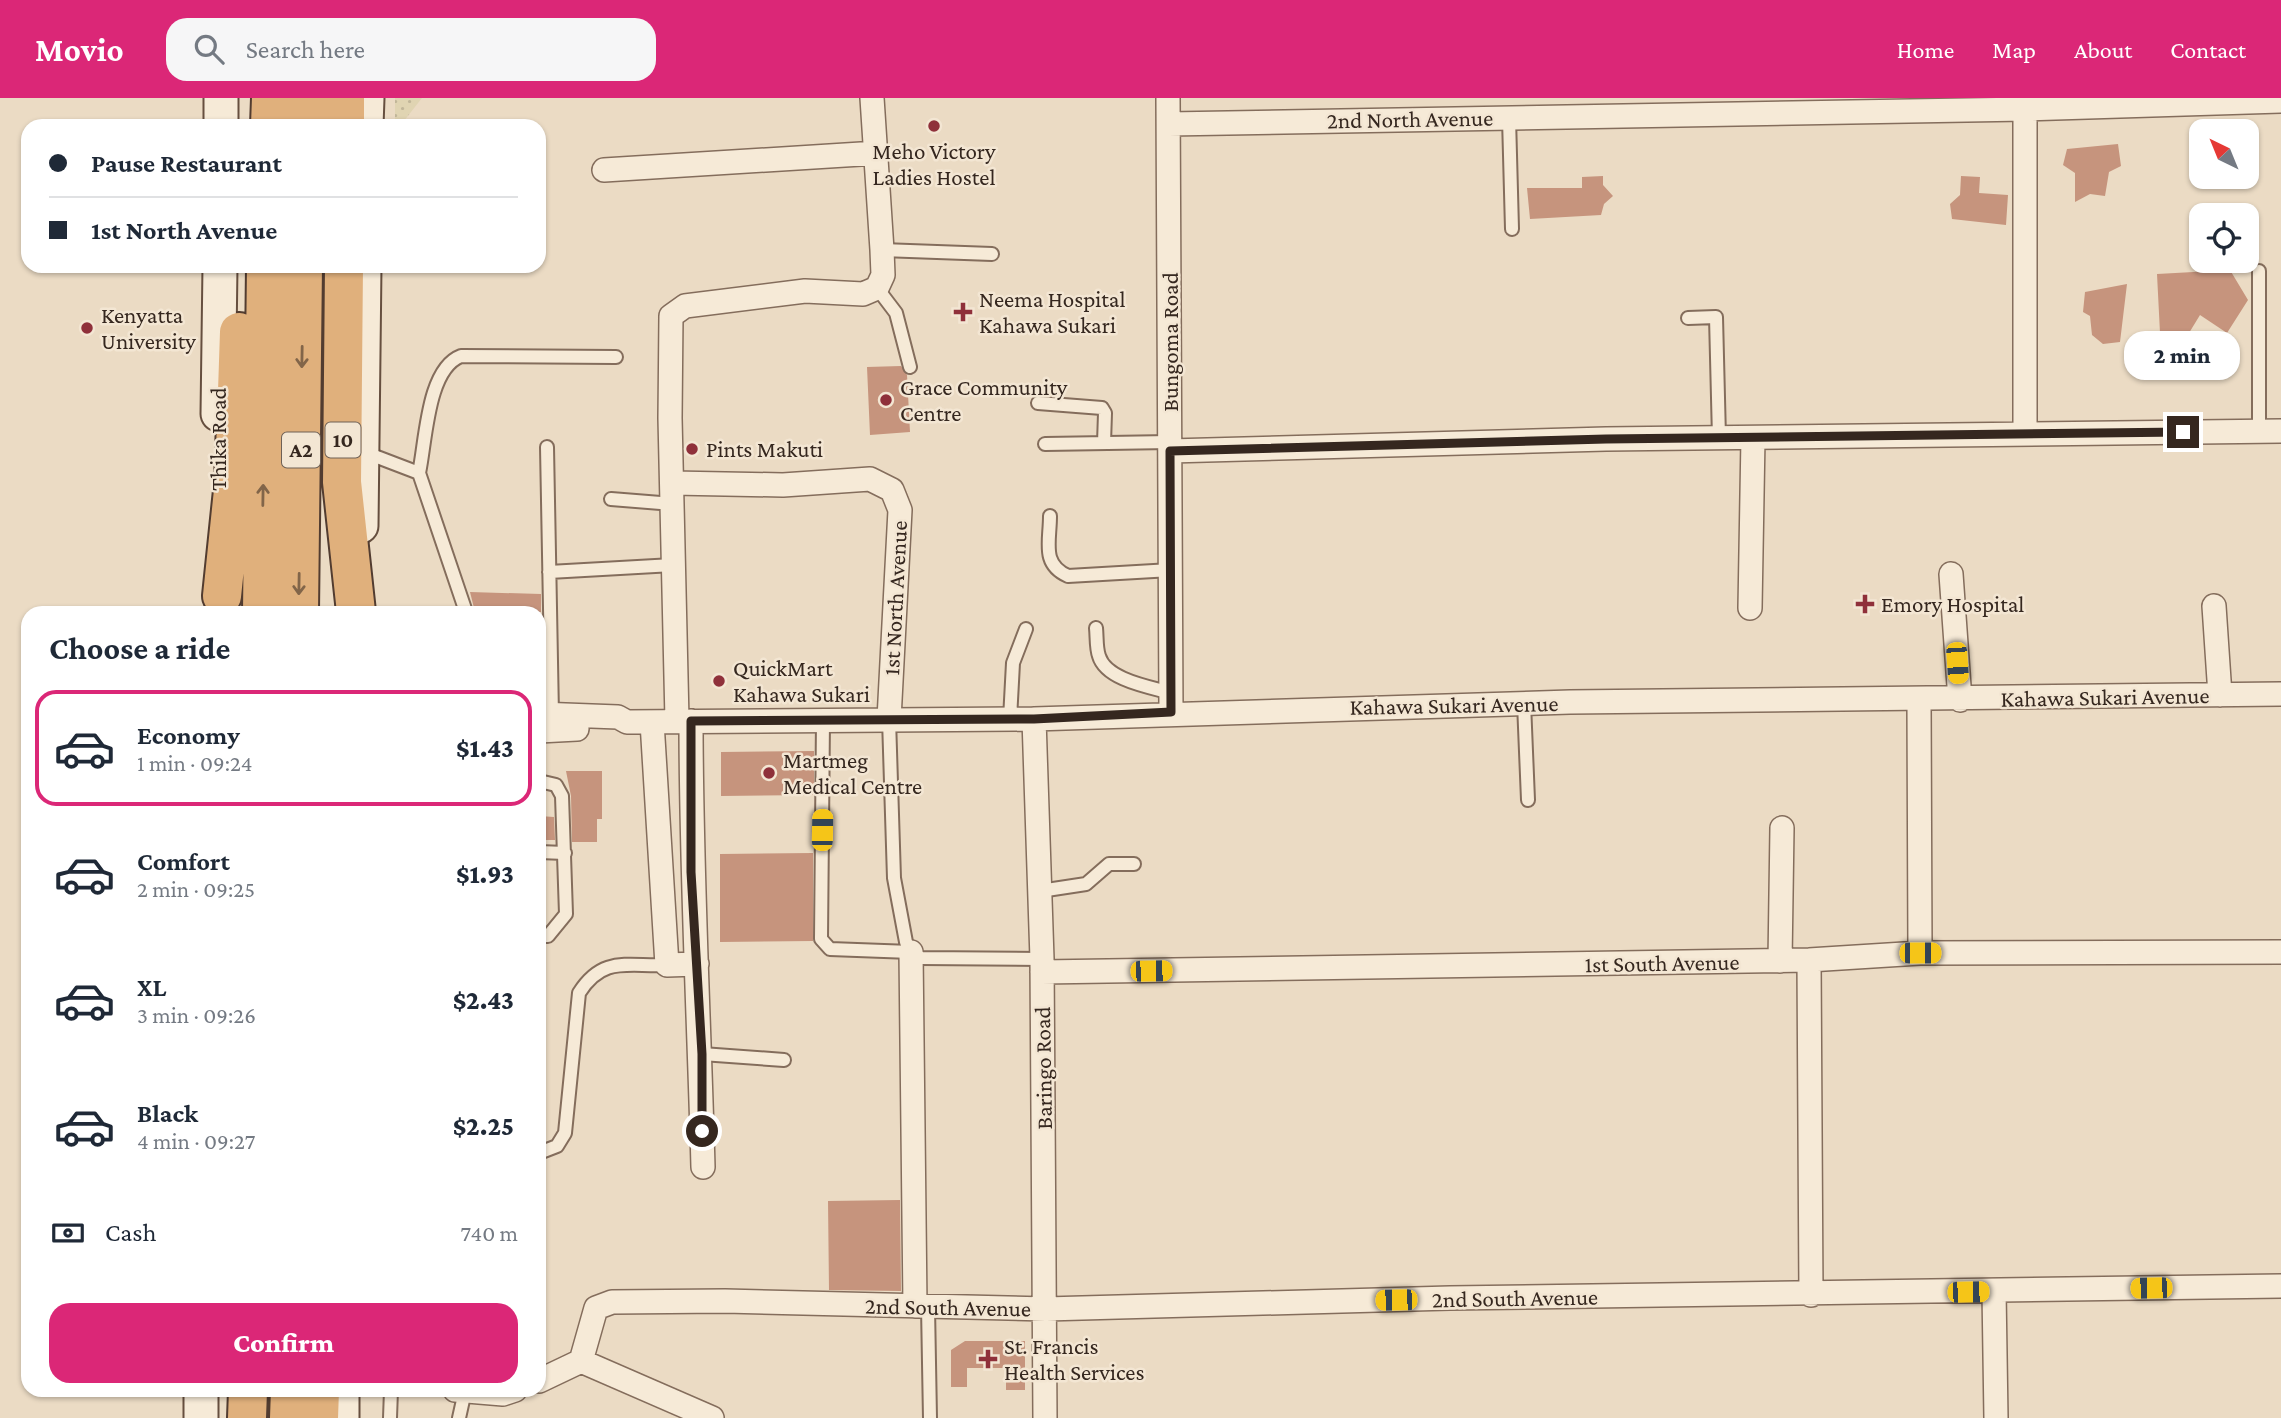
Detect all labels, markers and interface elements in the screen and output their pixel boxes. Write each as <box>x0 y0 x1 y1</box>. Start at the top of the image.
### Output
search box <box>166 18 656 81</box>
icon: search <box>190 30 228 68</box>
text: Movio <box>35 31 124 68</box>
text: Search here <box>246 35 365 64</box>
text: Home <box>1897 36 1954 63</box>
text: Map <box>1992 36 2036 63</box>
text: About <box>2074 36 2132 63</box>
text: Contact <box>2170 36 2246 63</box>
street label: 2nd North Avenue <box>1327 105 1493 133</box>
marker: Meho Victory Ladies Hostel <box>926 118 942 134</box>
north arrow <box>2189 119 2259 189</box>
map controls <box>2189 119 2259 273</box>
place label: Meho Victory Ladies Hostel <box>872 138 996 190</box>
text: Pause Restaurant <box>91 149 282 178</box>
button: locate <box>2189 203 2259 273</box>
text: 1st North Avenue <box>91 216 277 245</box>
street label: Bungoma Road <box>1157 272 1183 412</box>
place label: Neema Hospital Kahawa Sukari <box>979 286 1125 338</box>
place label: Kenyatta University <box>101 302 196 354</box>
marker: Neema Hospital Kahawa Sukari <box>953 302 973 322</box>
marker: Kenyatta University <box>79 320 95 336</box>
callout: 2 min <box>2125 330 2241 380</box>
text: 2 min <box>2154 342 2210 368</box>
one-way arrow <box>295 345 309 368</box>
place label: Grace Community Centre <box>900 374 1068 426</box>
street label: Thika Road <box>205 387 231 491</box>
marker: Grace Community Centre <box>878 392 894 408</box>
route end <box>2167 416 2199 448</box>
road number: 10 <box>326 422 360 458</box>
road number: A2 <box>282 432 320 468</box>
place label: Pints Makuti <box>706 436 823 462</box>
marker: Pints Makuti <box>684 441 700 457</box>
one-way arrow <box>256 484 270 507</box>
street label: 1st North Avenue <box>878 520 912 676</box>
one-way arrow <box>293 572 306 595</box>
place label: Emory Hospital <box>1881 591 2024 617</box>
marker: Emory Hospital <box>1855 594 1875 614</box>
text: Choose a ride <box>49 630 230 666</box>
car <box>1946 641 1969 685</box>
place label: QuickMart Kahawa Sukari <box>733 655 870 707</box>
marker: QuickMart Kahawa Sukari <box>711 673 727 689</box>
street label: Kahawa Sukari Avenue <box>2000 682 2210 712</box>
street label: Kahawa Sukari Avenue <box>1349 690 1559 720</box>
icon: car <box>53 717 116 780</box>
text: Economy <box>137 721 240 750</box>
text: $1.43 <box>456 734 514 763</box>
place label: Martmeg Medical Centre <box>783 747 922 799</box>
text: 1 min · 09:24 <box>137 750 253 776</box>
marker: Martmeg Medical Centre <box>761 765 777 781</box>
car <box>812 809 833 851</box>
icon: car <box>53 843 116 906</box>
text: Comfort <box>137 847 230 876</box>
text: $1.93 <box>456 860 514 889</box>
text: 2 min · 09:25 <box>137 876 255 902</box>
car <box>1900 943 1942 964</box>
street label: 1st South Avenue <box>1584 949 1740 977</box>
car <box>1130 960 1173 982</box>
icon: car <box>53 969 116 1032</box>
text: XL <box>137 973 166 1002</box>
text: $2.43 <box>453 986 514 1015</box>
text: 3 min · 09:26 <box>137 1002 256 1028</box>
street label: Baringo Road <box>1029 1006 1057 1130</box>
icon: car <box>53 1095 116 1158</box>
text: Black <box>137 1099 198 1128</box>
text: $2.25 <box>453 1112 514 1141</box>
route start <box>686 1115 718 1147</box>
text: 4 min · 09:27 <box>137 1128 255 1154</box>
icon: cash <box>49 1214 87 1252</box>
text: Cash <box>105 1218 156 1247</box>
text: 740 m <box>461 1220 518 1246</box>
car <box>2130 1277 2173 1299</box>
car <box>1947 1281 1990 1303</box>
street label: 2nd South Avenue <box>1432 1284 1598 1312</box>
car <box>1375 1289 1418 1311</box>
street label: 2nd South Avenue <box>865 1293 1031 1321</box>
button: Confirm <box>49 1303 518 1383</box>
place label: St. Francis Health Services <box>1004 1333 1145 1385</box>
marker: St. Francis Health Services <box>978 1349 998 1369</box>

